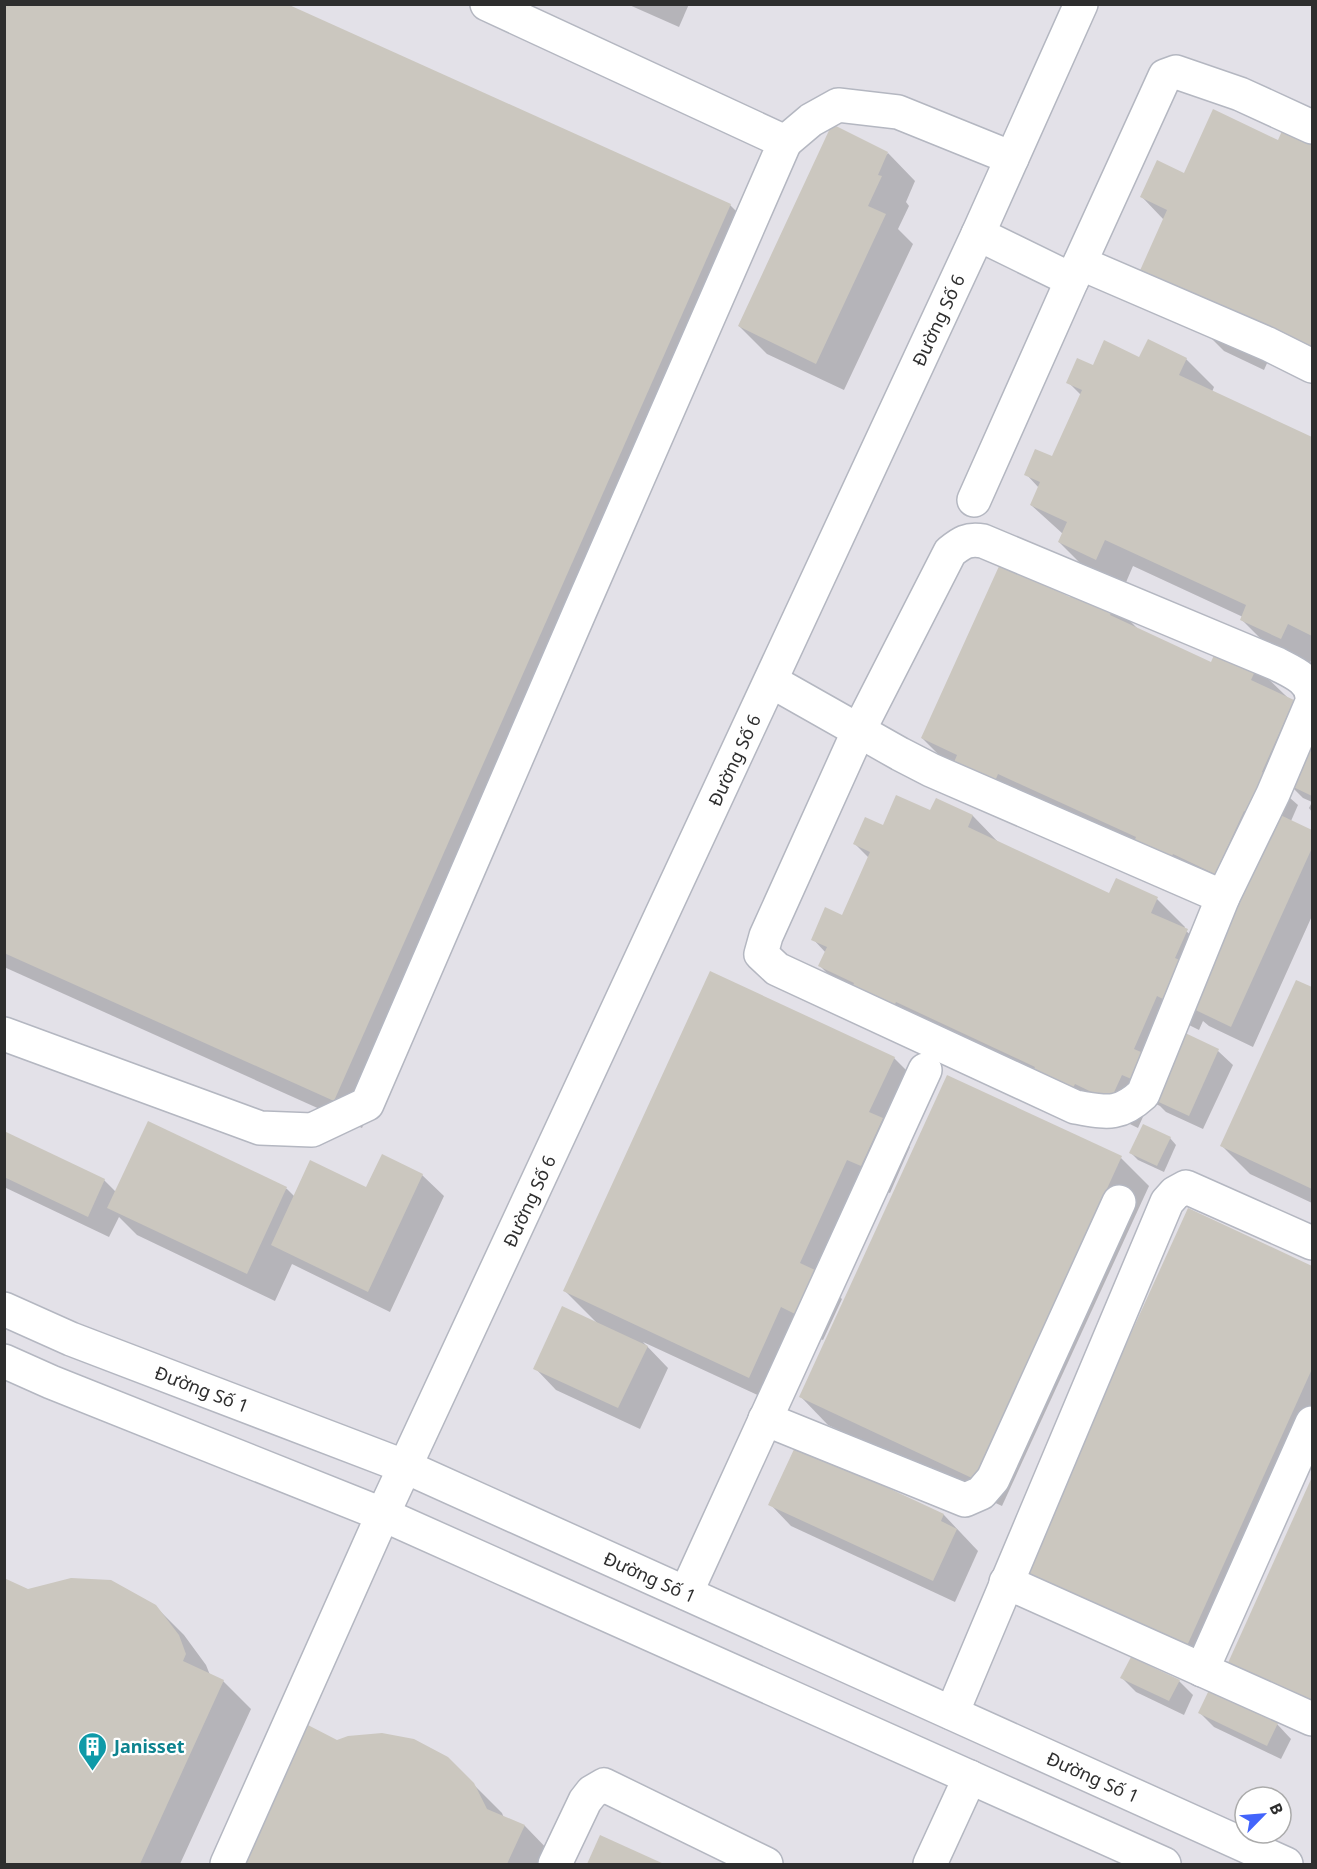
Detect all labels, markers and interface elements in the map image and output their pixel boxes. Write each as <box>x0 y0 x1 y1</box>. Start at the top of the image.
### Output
street label: Đường Số 6 <box>906 270 970 370</box>
street label: Đường Số 6 <box>702 710 766 810</box>
street label: Đường Số 6 <box>497 1151 561 1251</box>
street label: Đường Số 1 <box>151 1360 253 1418</box>
street label: Đường Số 1 <box>600 1546 700 1608</box>
building icon: Janisset <box>77 1730 109 1772</box>
place label: Janisset <box>112 1734 185 1758</box>
street label: Đường Số 1 <box>1043 1746 1143 1808</box>
north arrow <box>1233 1785 1293 1845</box>
text: B <box>1264 1799 1289 1818</box>

